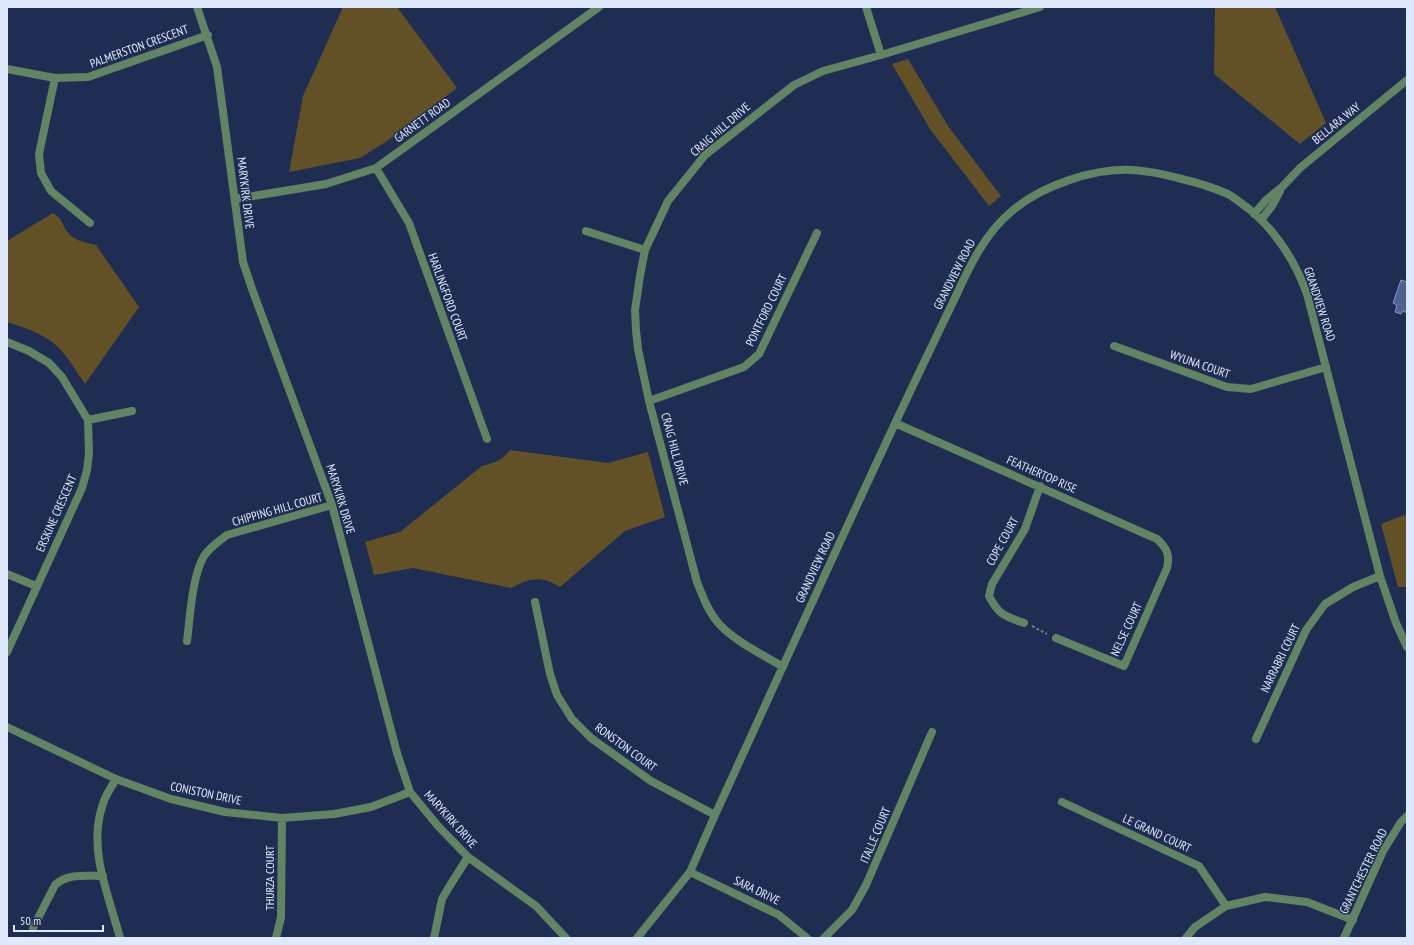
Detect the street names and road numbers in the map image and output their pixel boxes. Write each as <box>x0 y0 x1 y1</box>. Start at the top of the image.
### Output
street label: PALMERSTON CRESCENT <box>88 21 191 71</box>
street label: GARNETT ROAD <box>391 95 453 145</box>
street label: CRAIG HILL DRIVE <box>687 99 753 159</box>
street label: BELLARA WAY <box>1309 99 1364 147</box>
street label: MARYKIRK DRIVE <box>234 156 258 230</box>
street label: GRANDVIEW ROAD <box>930 236 978 312</box>
street label: HARLINGFORD COURT <box>425 251 471 344</box>
street label: GRANDVIEW ROAD <box>1301 265 1339 343</box>
street label: PONTFORD COURT <box>742 271 790 349</box>
street label: WYUNA COURT <box>1168 347 1233 381</box>
street label: CRAIG HILL DRIVE <box>658 411 692 487</box>
street label: FEATHERTOP RISE <box>1005 452 1079 496</box>
street label: MARYKIRK DRIVE <box>323 462 359 536</box>
street label: ERSKINE CRESCENT <box>32 472 80 554</box>
street label: CHIPPING HILL COURT <box>230 489 324 529</box>
street label: COPE COURT <box>982 513 1022 568</box>
street label: GRANDVIEW ROAD <box>792 529 838 605</box>
street label: NELSE COURT <box>1107 599 1145 658</box>
street label: NARRABRI COURT <box>1257 621 1303 695</box>
street label: RONSTON COURT <box>592 720 660 775</box>
street label: CONISTON DRIVE <box>169 778 243 808</box>
street label: MARYKIRK DRIVE <box>421 787 481 851</box>
street label: ITALLE COURT <box>856 804 894 865</box>
street label: LE GRAND COURT <box>1120 811 1194 856</box>
street label: GRANTCHESTER ROAD <box>1336 826 1390 916</box>
street label: THURZA COURT <box>262 845 277 911</box>
street label: SARA DRIVE <box>731 872 783 908</box>

